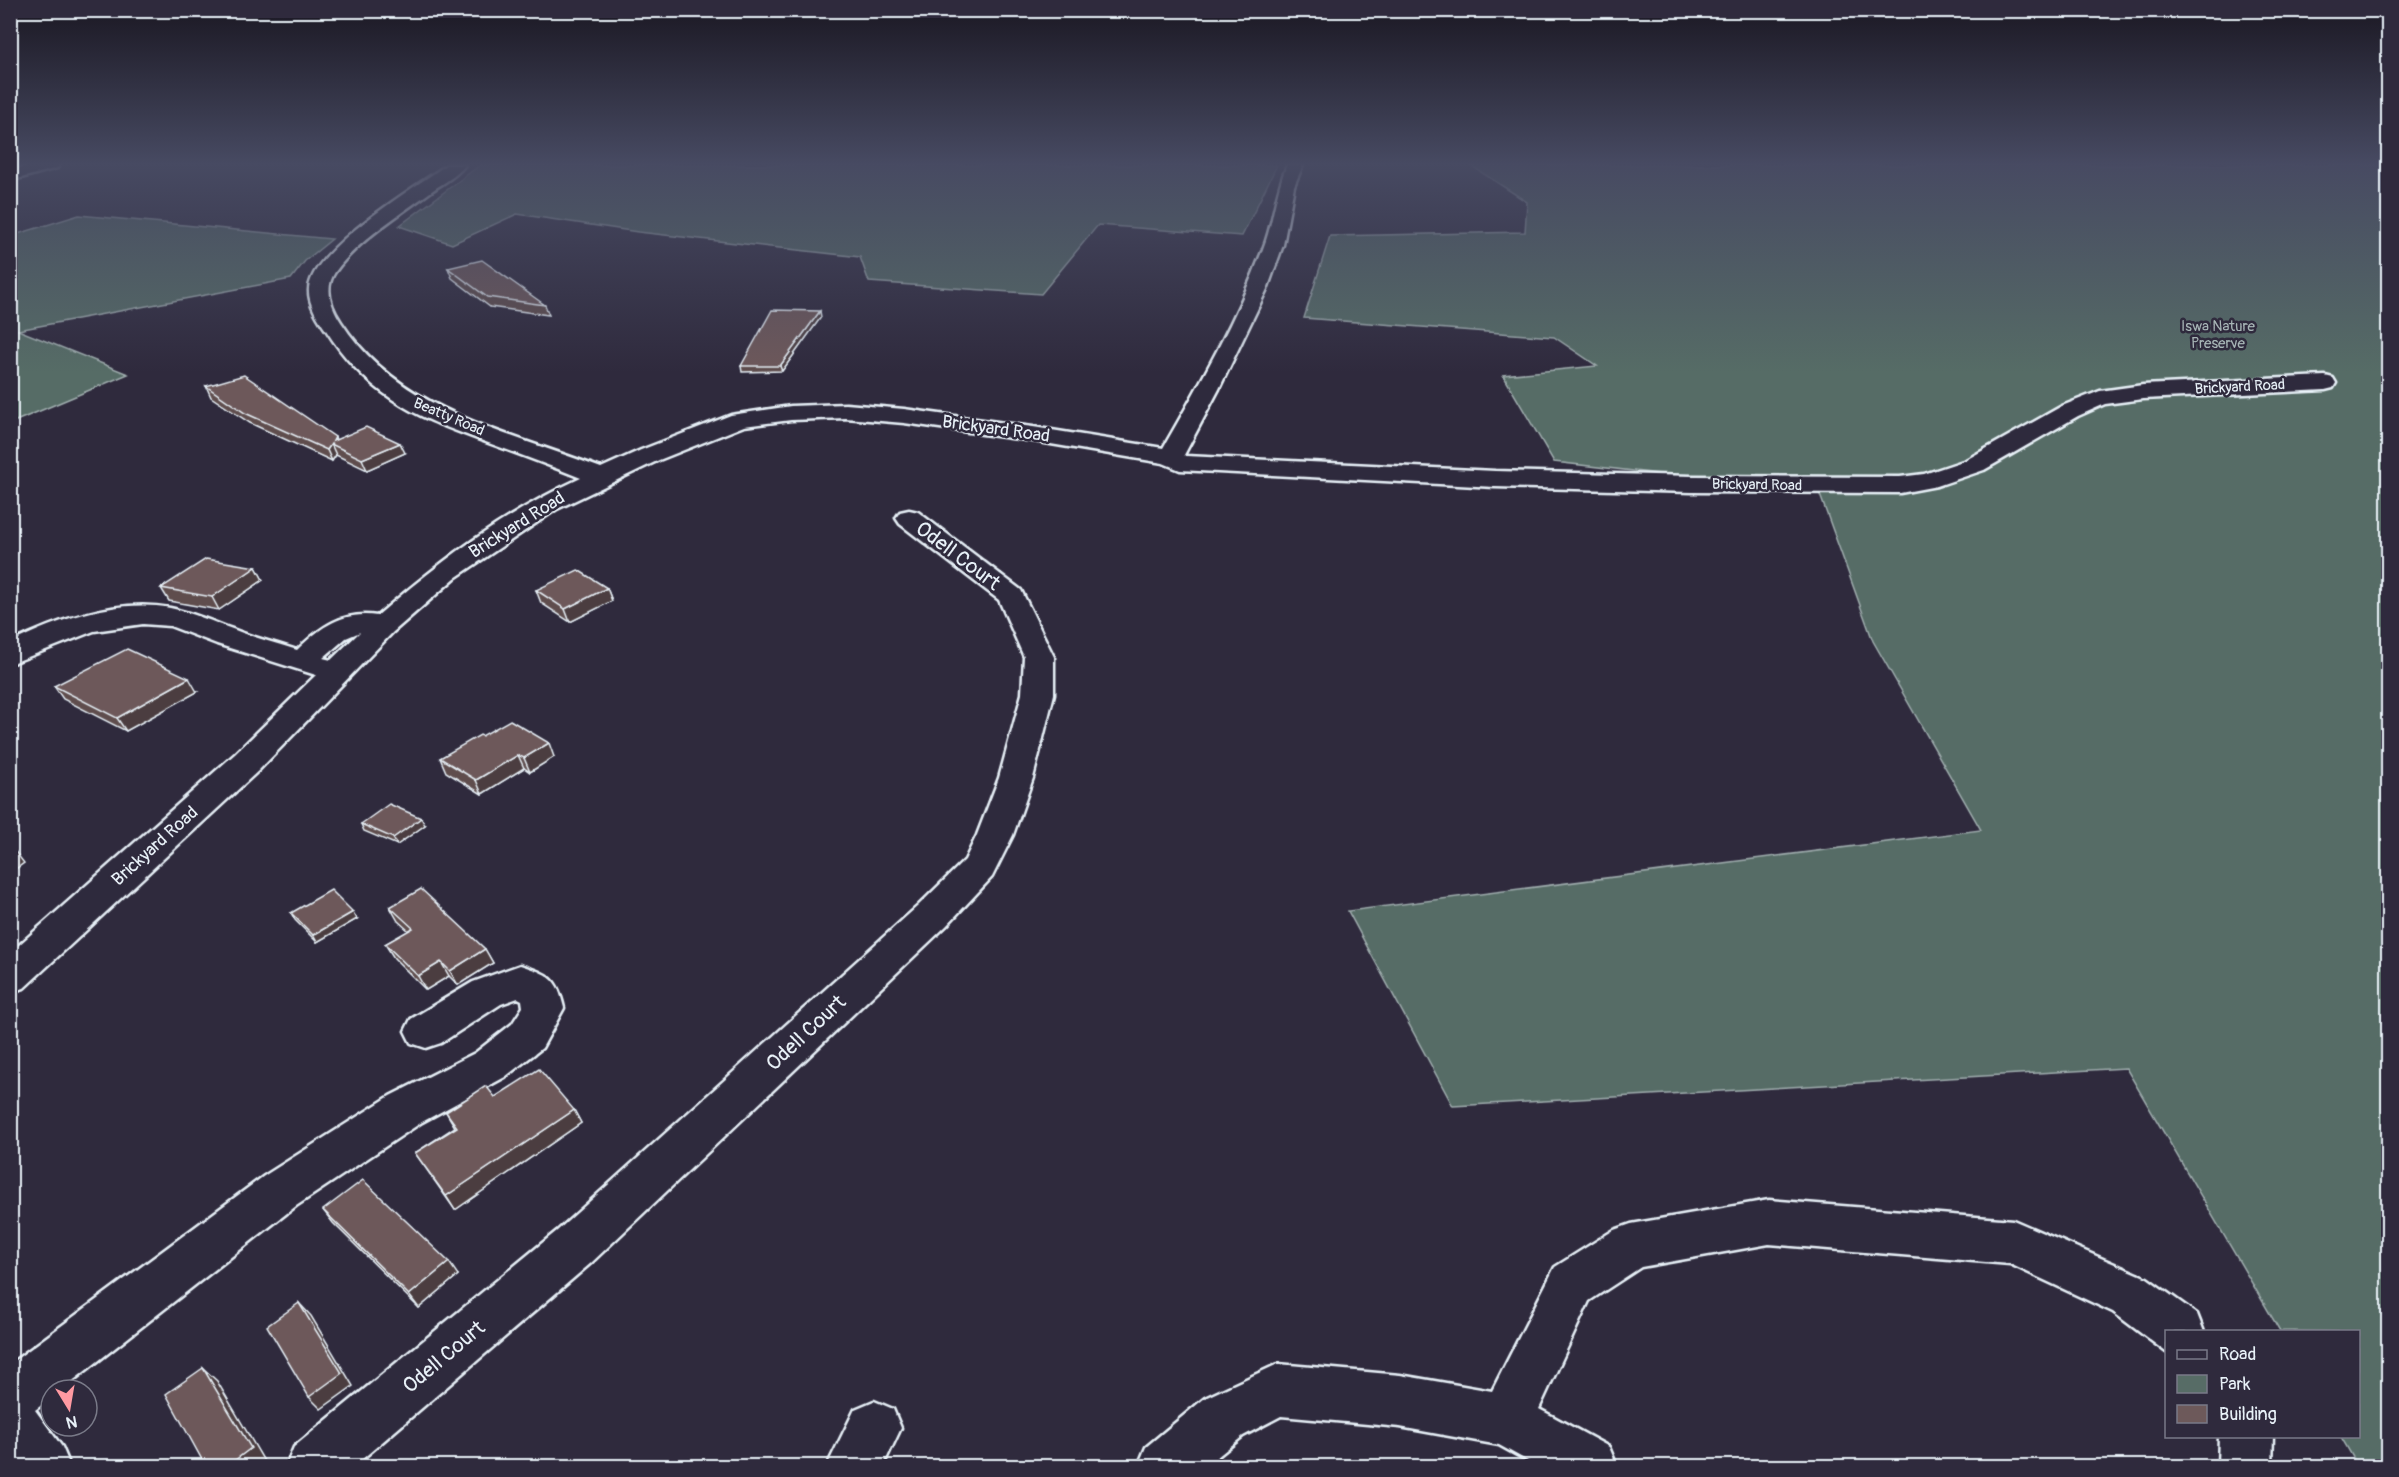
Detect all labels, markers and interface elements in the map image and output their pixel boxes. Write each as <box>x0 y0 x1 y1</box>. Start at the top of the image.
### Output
park label: Iswa Nature Preserve <box>2181 317 2256 353</box>
street label: Brickyard Road <box>2194 375 2286 399</box>
street label: Beatty Road <box>411 394 487 440</box>
street label: Brickyard Road <box>941 410 1051 448</box>
street label: Brickyard Road <box>1712 475 1802 495</box>
street label: Brickyard Road <box>465 486 569 564</box>
street label: Odell Court <box>910 515 1006 597</box>
street label: Brickyard Road <box>107 801 203 891</box>
street label: Odell Court <box>760 989 852 1077</box>
street label: Odell Court <box>397 1314 491 1399</box>
legend <box>2165 1330 2360 1438</box>
text: Road <box>2219 1343 2256 1366</box>
text: Park <box>2219 1373 2251 1396</box>
north arrow <box>39 1378 99 1438</box>
text: Building <box>2219 1403 2277 1426</box>
text: N <box>64 1411 79 1433</box>

